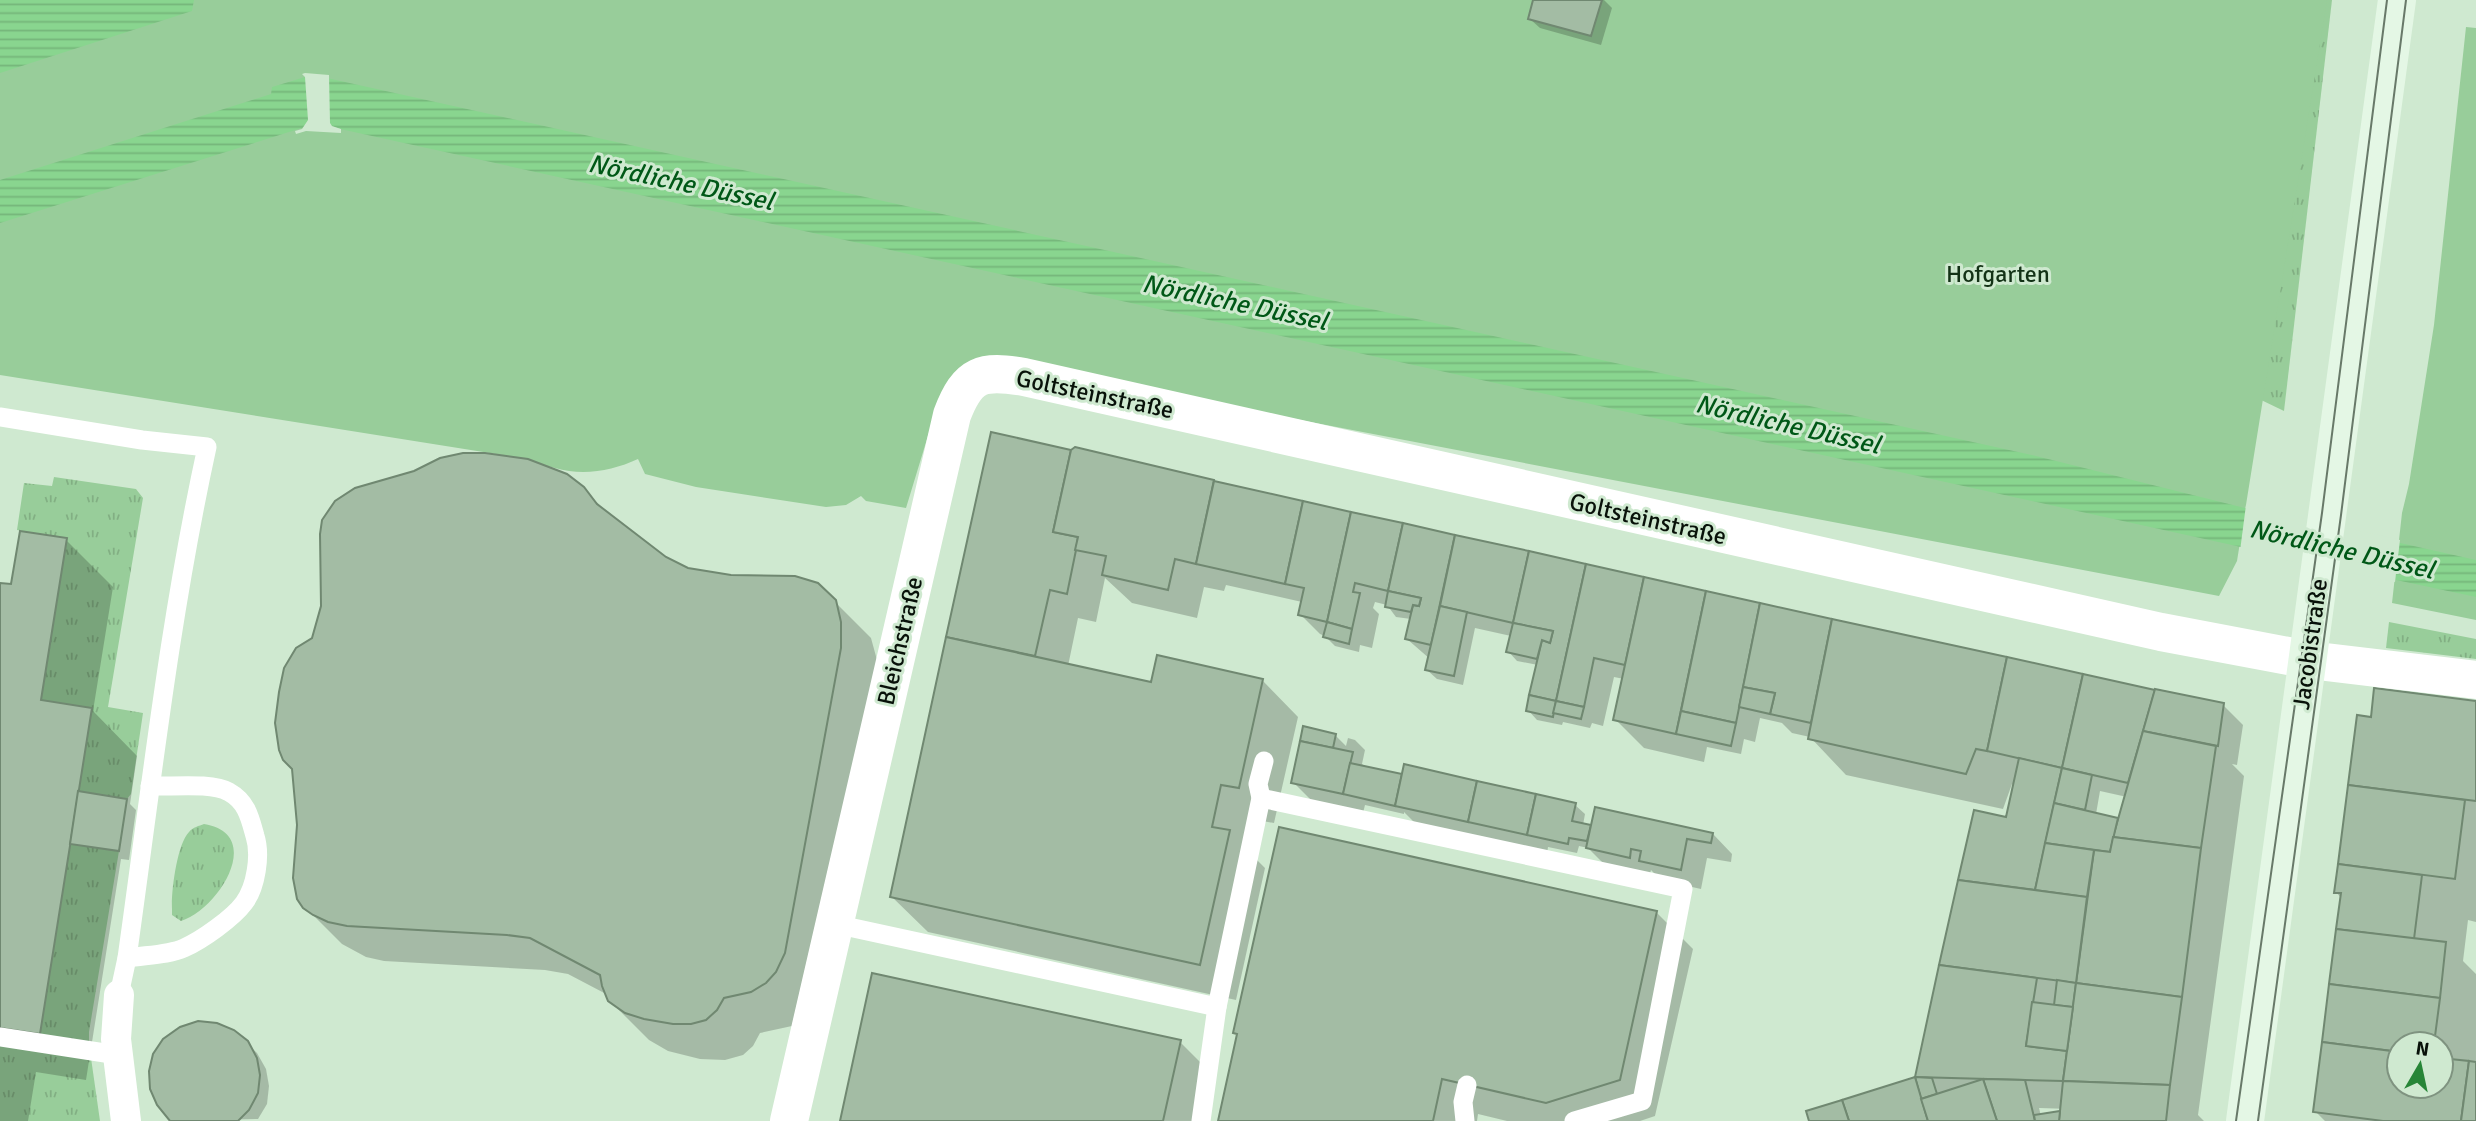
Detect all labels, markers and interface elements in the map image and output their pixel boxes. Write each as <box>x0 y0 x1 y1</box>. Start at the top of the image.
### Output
water label: Nördliche Düssel <box>585 148 779 219</box>
park label: Hofgarten <box>1946 259 2050 289</box>
water label: Nördliche Düssel <box>1139 268 1333 339</box>
street label: Goltsteinstraße <box>1014 363 1176 425</box>
water label: Nördliche Düssel <box>1692 388 1885 462</box>
street label: Goltsteinstraße <box>1567 486 1729 552</box>
water label: Nördliche Düssel <box>2246 513 2439 587</box>
street label: Bleichstraße <box>871 574 929 708</box>
street label: Jacobistraße <box>2286 577 2334 711</box>
north arrow <box>2385 1030 2455 1100</box>
text: N <box>2414 1036 2431 1062</box>

